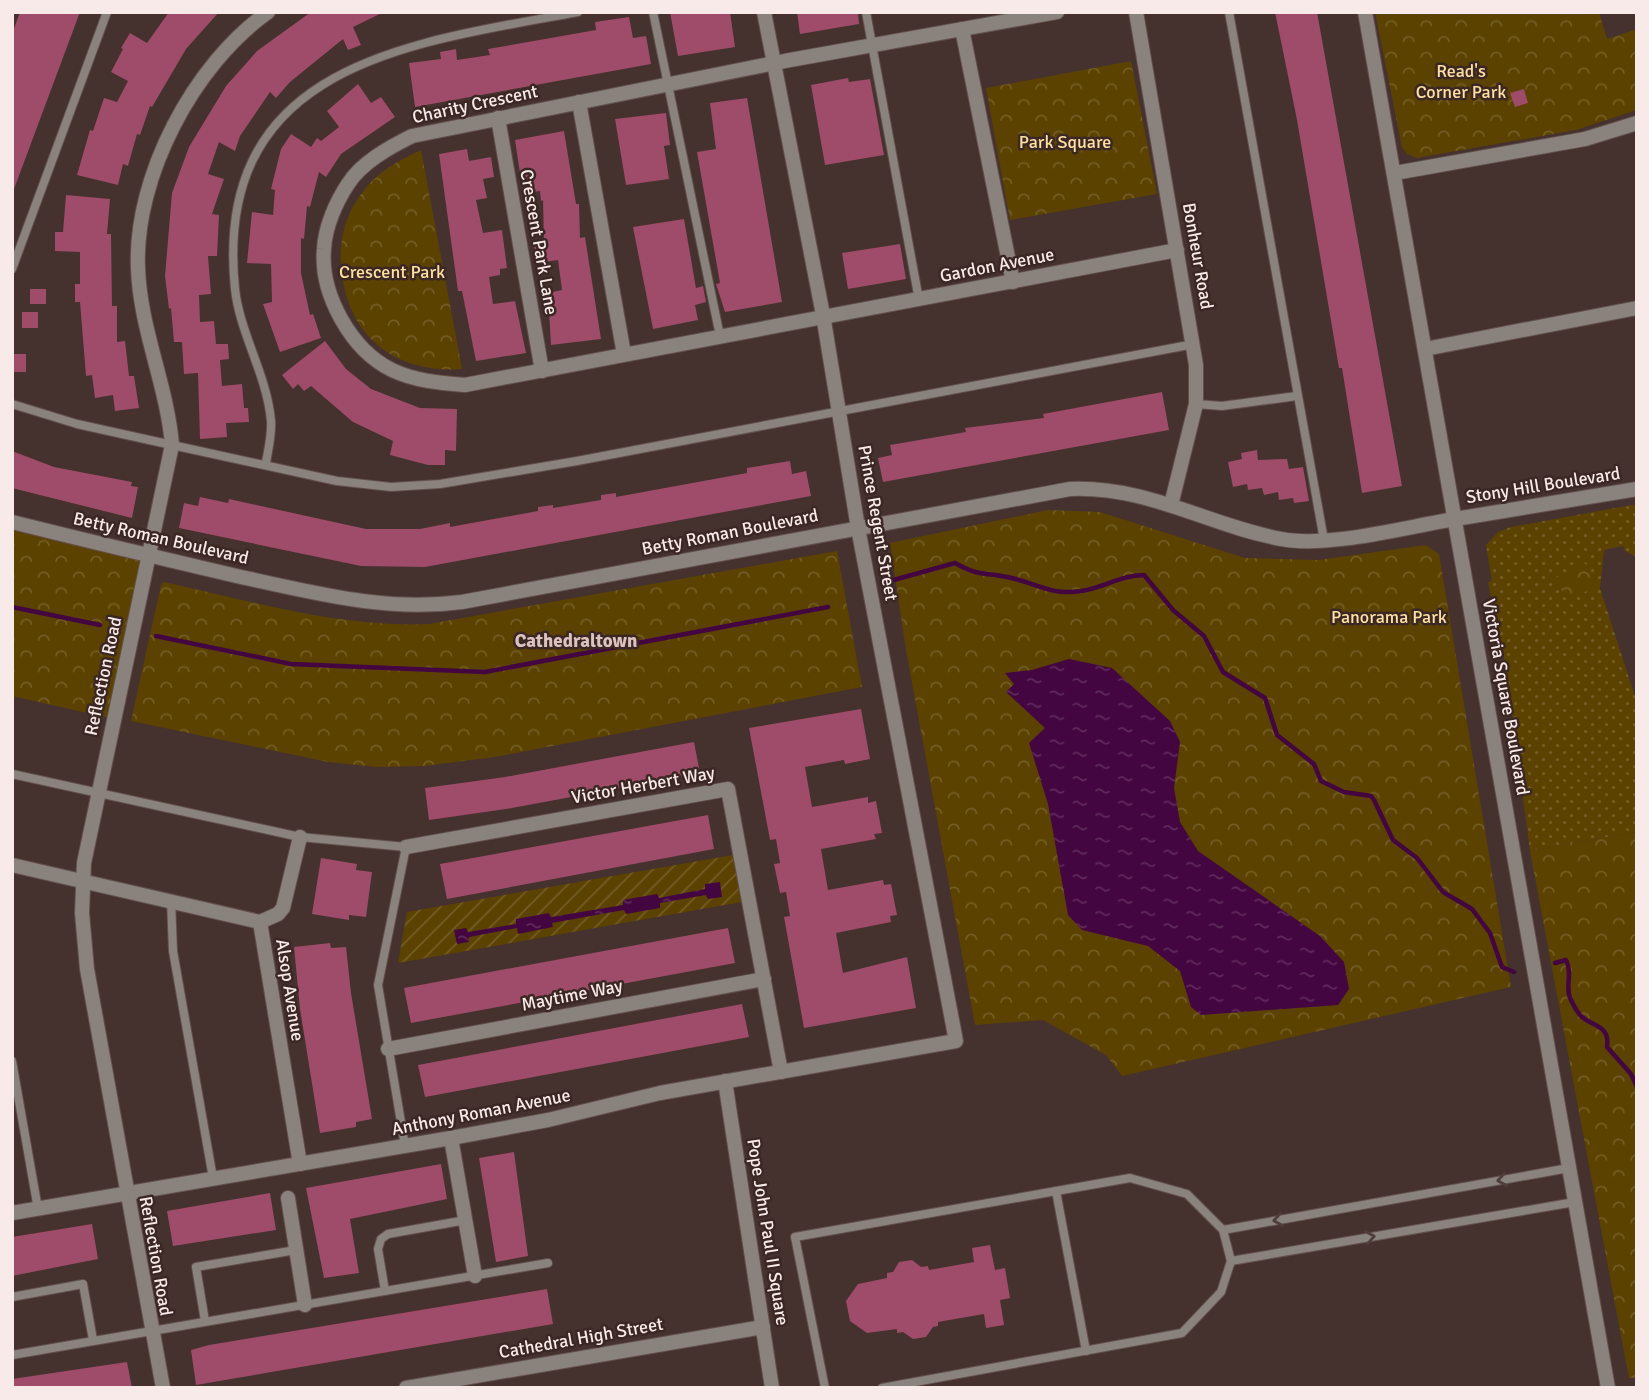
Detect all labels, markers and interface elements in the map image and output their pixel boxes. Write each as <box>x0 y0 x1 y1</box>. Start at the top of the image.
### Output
park label: Read's Corner Park <box>1416 60 1506 103</box>
street label: Charity Crescent <box>410 80 540 128</box>
park label: Park Square <box>1019 131 1111 153</box>
street label: Crescent Park Lane <box>515 168 563 316</box>
street label: Bonheur Road <box>1178 201 1218 311</box>
street label: Gardon Avenue <box>938 243 1056 287</box>
park label: Crescent Park <box>339 261 445 283</box>
street label: Prince Regent Street <box>853 443 903 603</box>
street label: Stony Hill Boulevard <box>1464 462 1622 508</box>
street label: Betty Roman Boulevard <box>640 504 820 560</box>
street label: Betty Roman Boulevard <box>71 507 251 569</box>
street label: Victoria Square Boulevard <box>1478 597 1534 797</box>
park label: Panorama Park <box>1331 606 1447 628</box>
street label: Reflection Road <box>80 615 126 737</box>
district label: Cathedraltown <box>515 629 637 653</box>
street label: Victor Herbert Way <box>570 761 717 808</box>
street label: Alsop Avenue <box>271 937 309 1043</box>
street label: Maytime Way <box>520 974 625 1016</box>
street label: Anthony Roman Avenue <box>390 1084 572 1140</box>
street label: Pope John Paul II Square <box>742 1137 794 1327</box>
one-way arrow <box>1496 1172 1508 1187</box>
street label: Reflection Road <box>135 1195 177 1317</box>
one-way arrow <box>1272 1212 1284 1227</box>
one-way arrow <box>1365 1230 1376 1245</box>
street label: Cathedral High Street <box>497 1313 665 1363</box>

